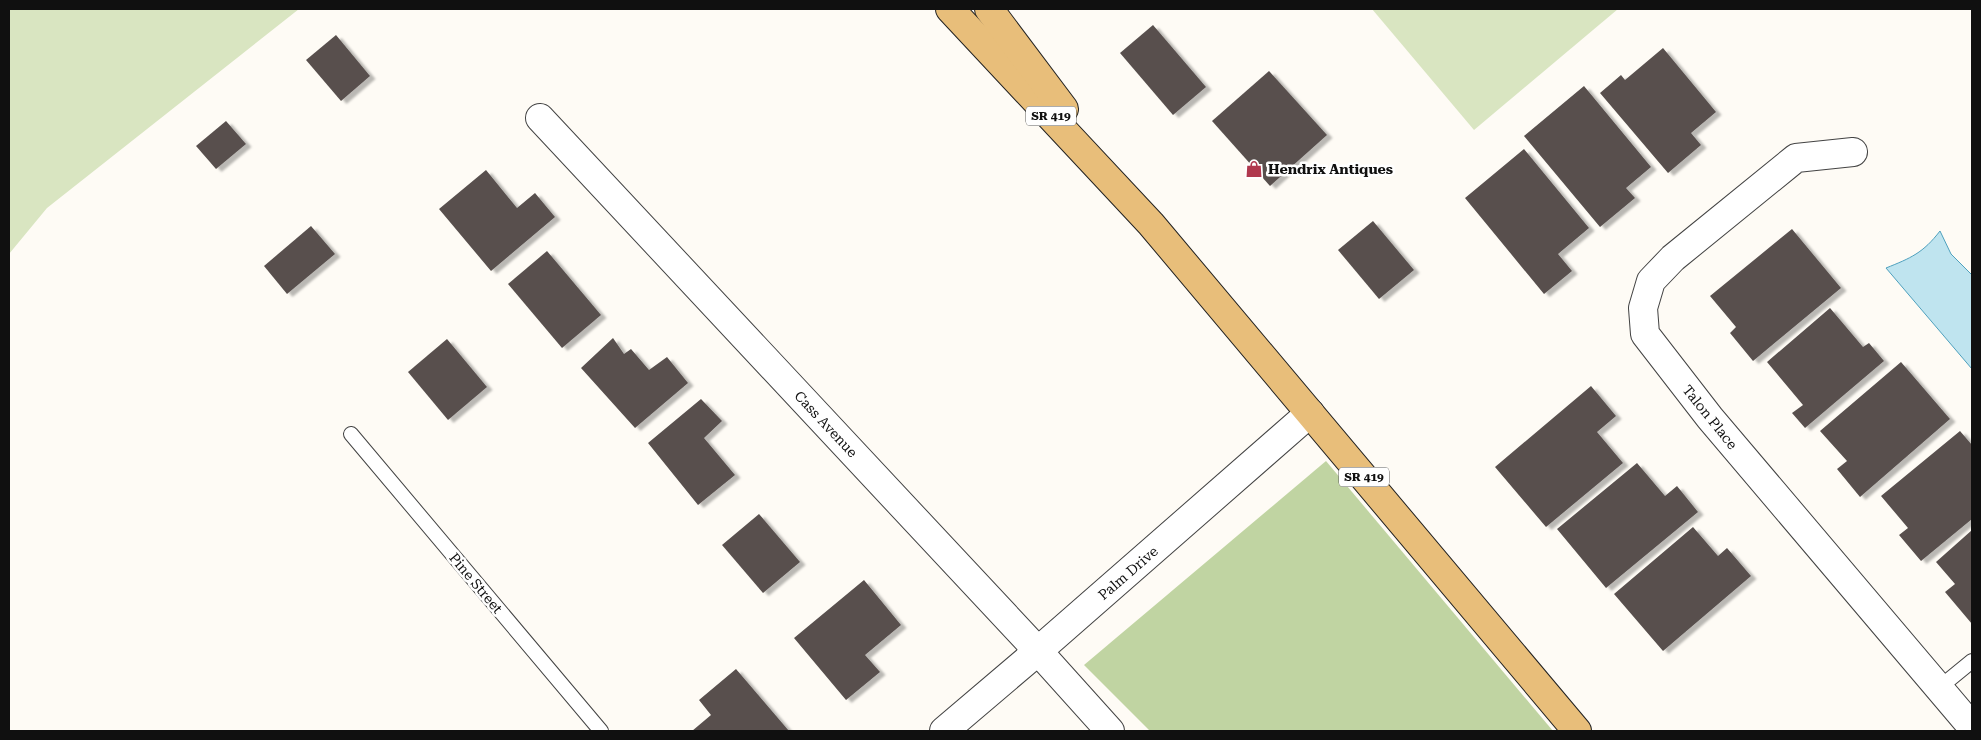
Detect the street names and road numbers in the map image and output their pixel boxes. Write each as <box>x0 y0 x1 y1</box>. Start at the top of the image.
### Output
road number: SR 419 <box>1026 106 1076 125</box>
street label: Talon Place <box>1679 382 1741 452</box>
street label: Cass Avenue <box>791 388 861 461</box>
road number: SR 419 <box>1339 468 1389 487</box>
street label: Palm Drive <box>1095 543 1161 603</box>
street label: Pine Street <box>446 550 506 616</box>

